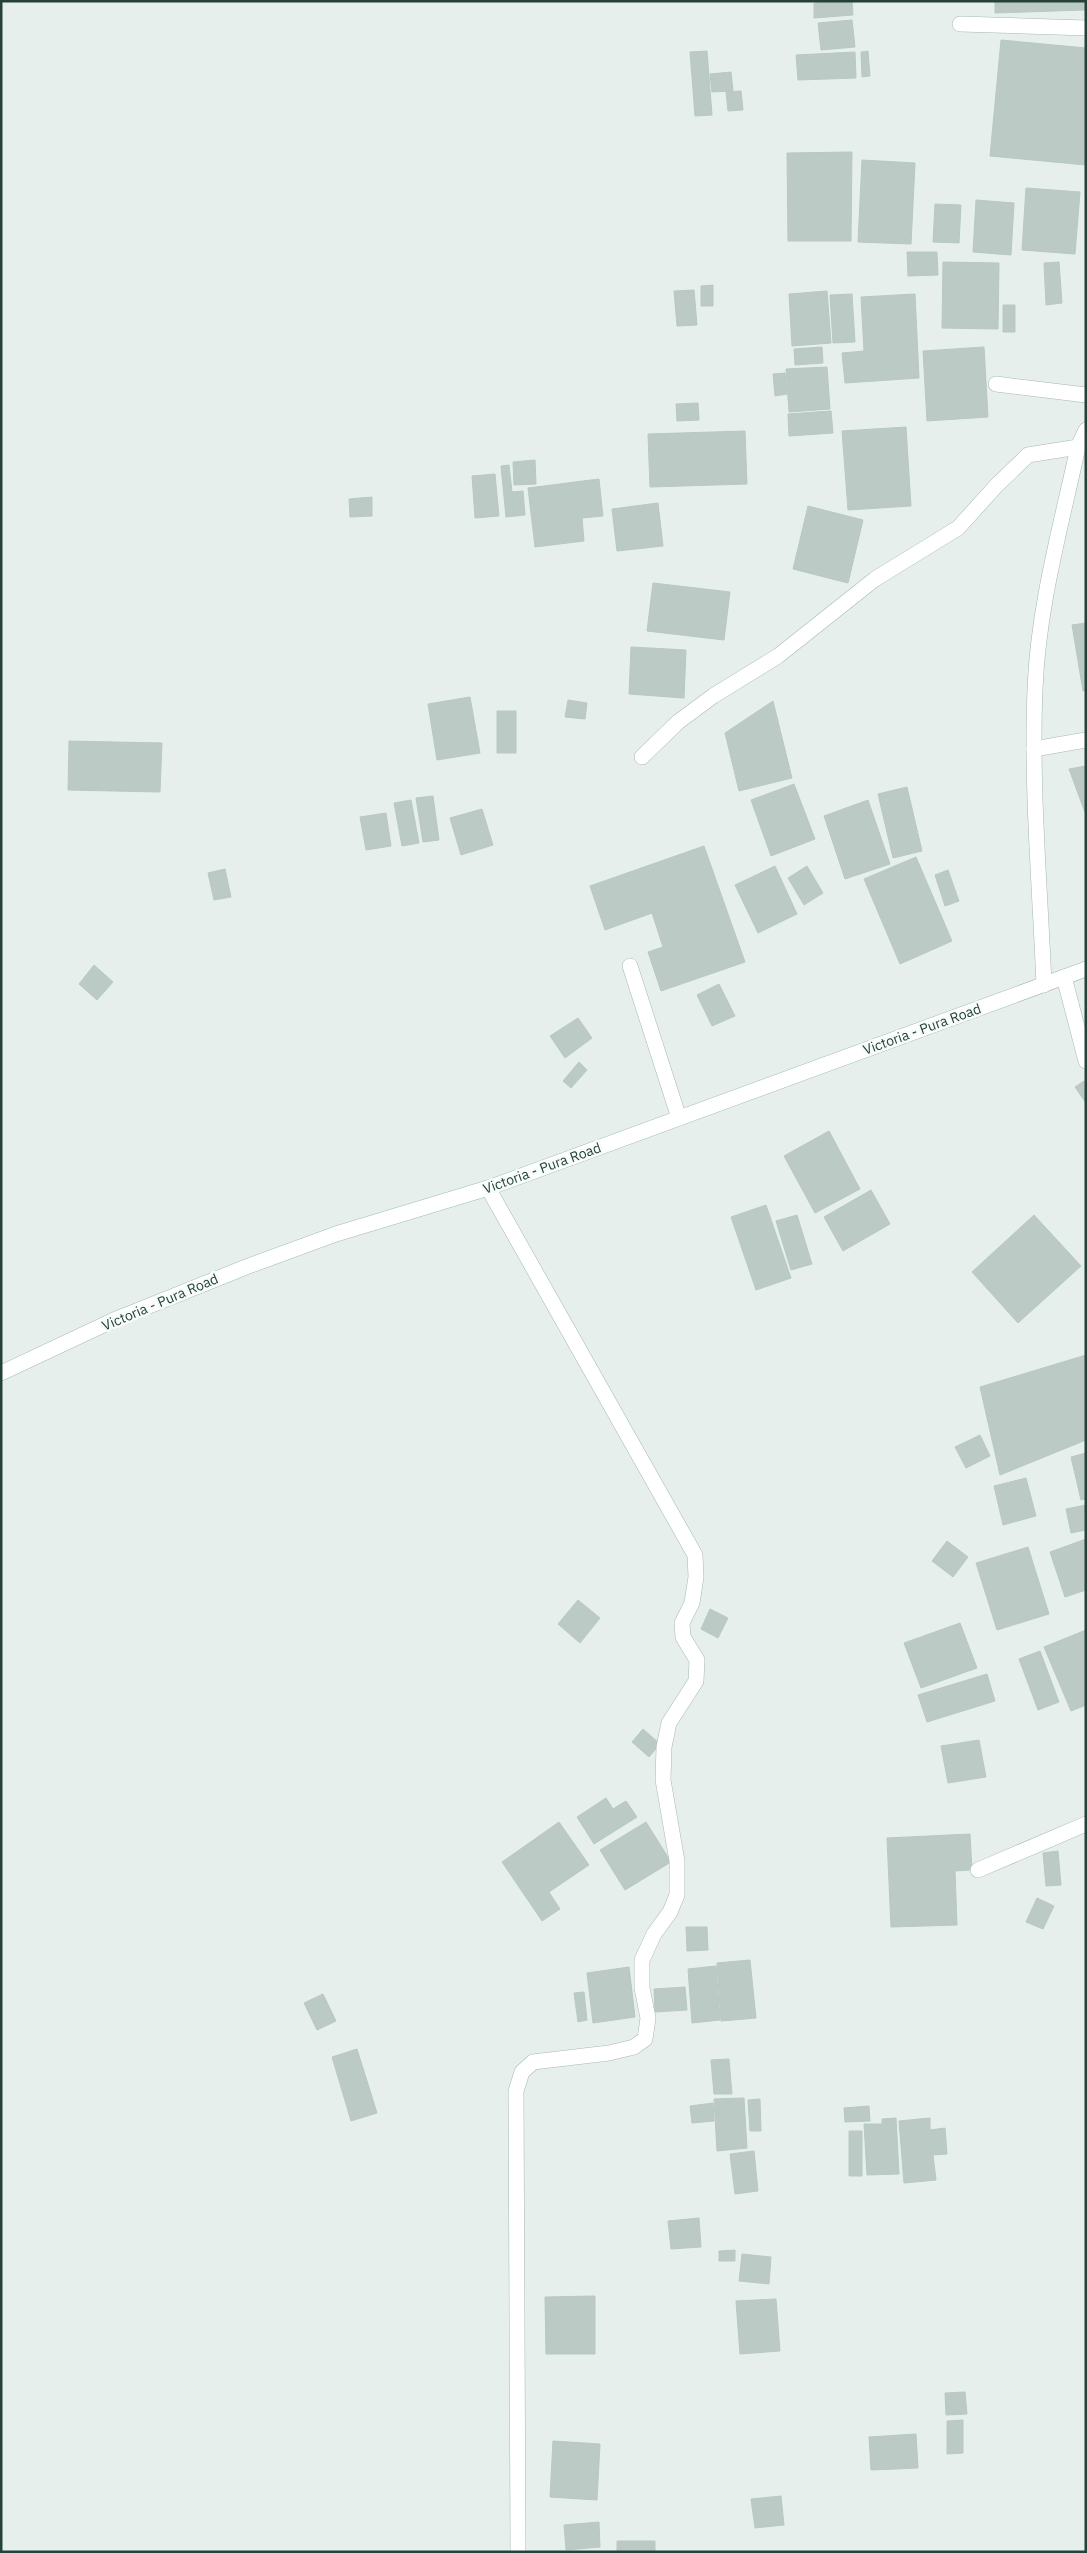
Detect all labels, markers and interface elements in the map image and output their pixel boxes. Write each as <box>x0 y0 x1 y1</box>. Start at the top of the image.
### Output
street label: Victoria - Pura Road <box>860 999 984 1059</box>
street label: Victoria - Pura Road <box>480 1138 604 1198</box>
street label: Victoria - Pura Road <box>99 1269 221 1335</box>

